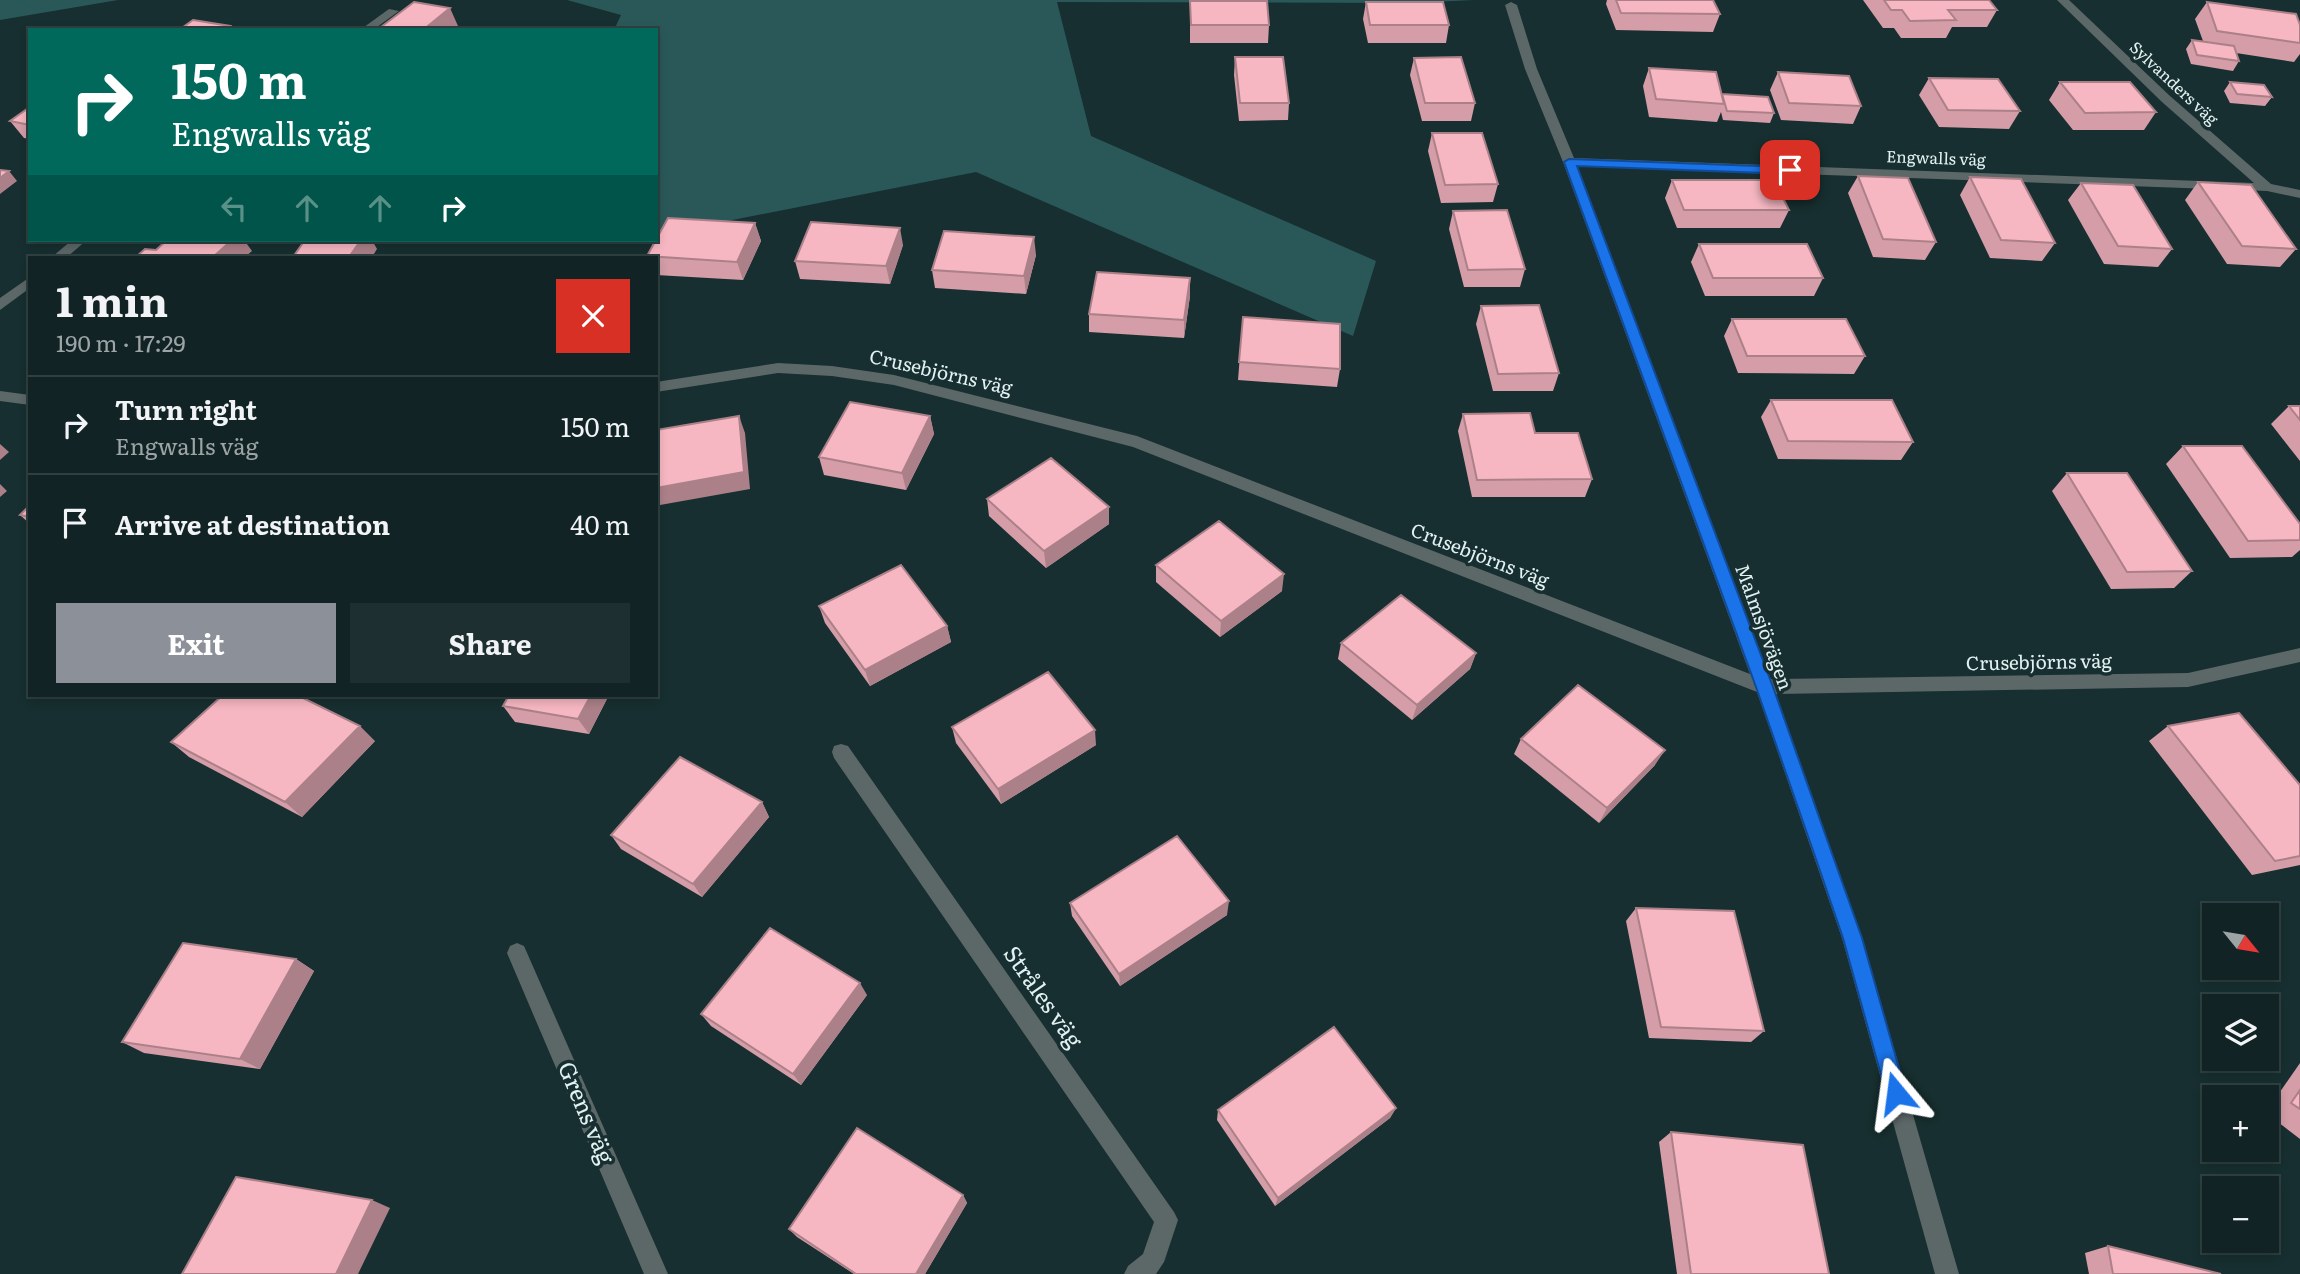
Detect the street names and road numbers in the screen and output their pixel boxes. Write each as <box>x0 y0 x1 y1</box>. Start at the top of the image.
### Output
street label: Sylvanders väg <box>2125 35 2224 130</box>
street label: Engwalls väg <box>1886 143 1986 171</box>
street label: Crusebjörns väg <box>867 341 1016 401</box>
street label: Crusebjörns väg <box>1407 515 1554 593</box>
street label: Malmsjövägen <box>1729 560 1801 694</box>
street label: Crusebjörns väg <box>1966 646 2113 676</box>
street label: Stråles väg <box>997 938 1093 1054</box>
street label: Grens väg <box>551 1056 625 1169</box>

